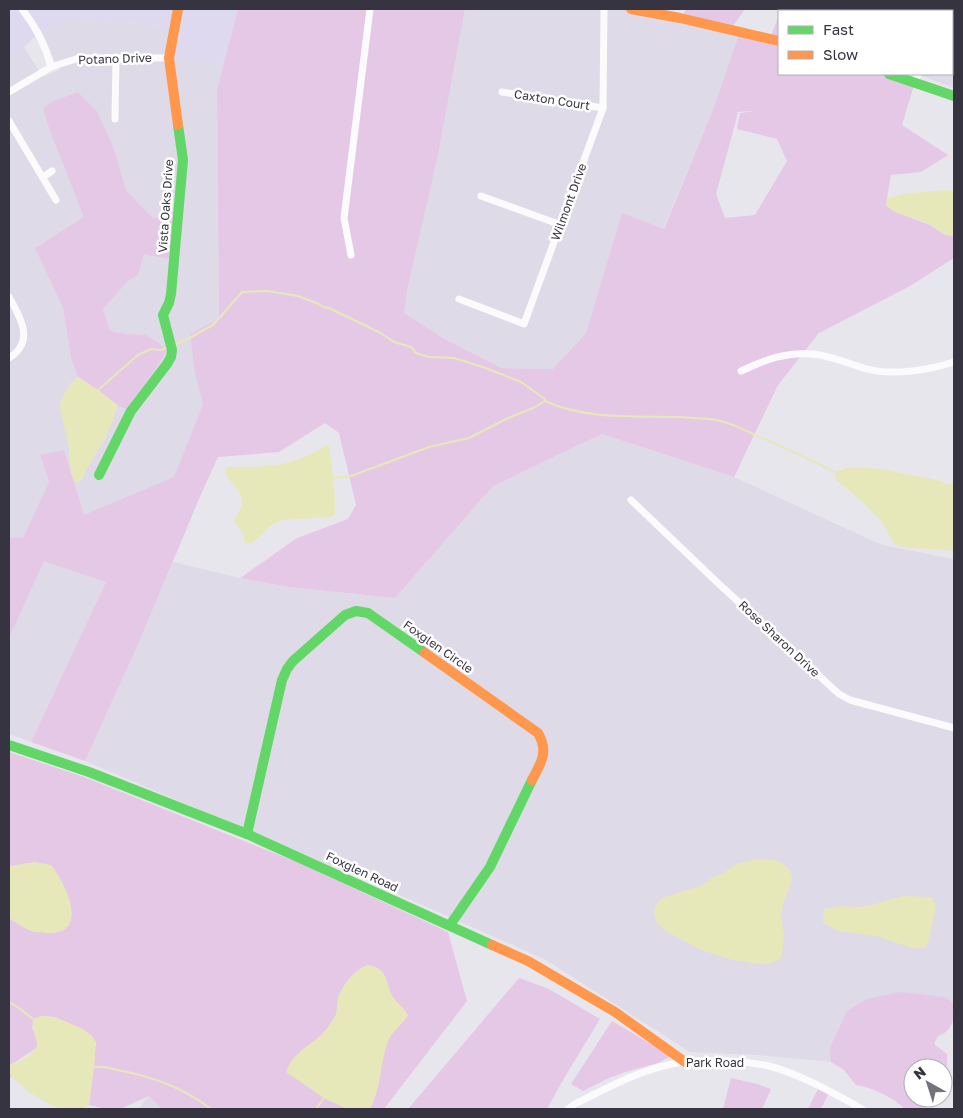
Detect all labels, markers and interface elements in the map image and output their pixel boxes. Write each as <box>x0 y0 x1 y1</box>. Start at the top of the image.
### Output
legend <box>778 10 953 75</box>
text: Fast <box>823 20 854 38</box>
text: Slow <box>823 45 858 63</box>
street label: Potano Drive <box>78 50 152 67</box>
street label: Caxton Court <box>513 86 591 113</box>
street label: Vista Oaks Drive <box>155 159 176 253</box>
street label: Wilmont Drive <box>548 161 589 243</box>
street label: Rose Sharon Drive <box>736 597 823 680</box>
street label: Foxglen Circle <box>400 617 476 676</box>
street label: Foxglen Road <box>324 848 401 895</box>
street label: Park Road <box>686 1055 744 1070</box>
north arrow <box>903 1058 953 1108</box>
text: N <box>910 1063 929 1082</box>

